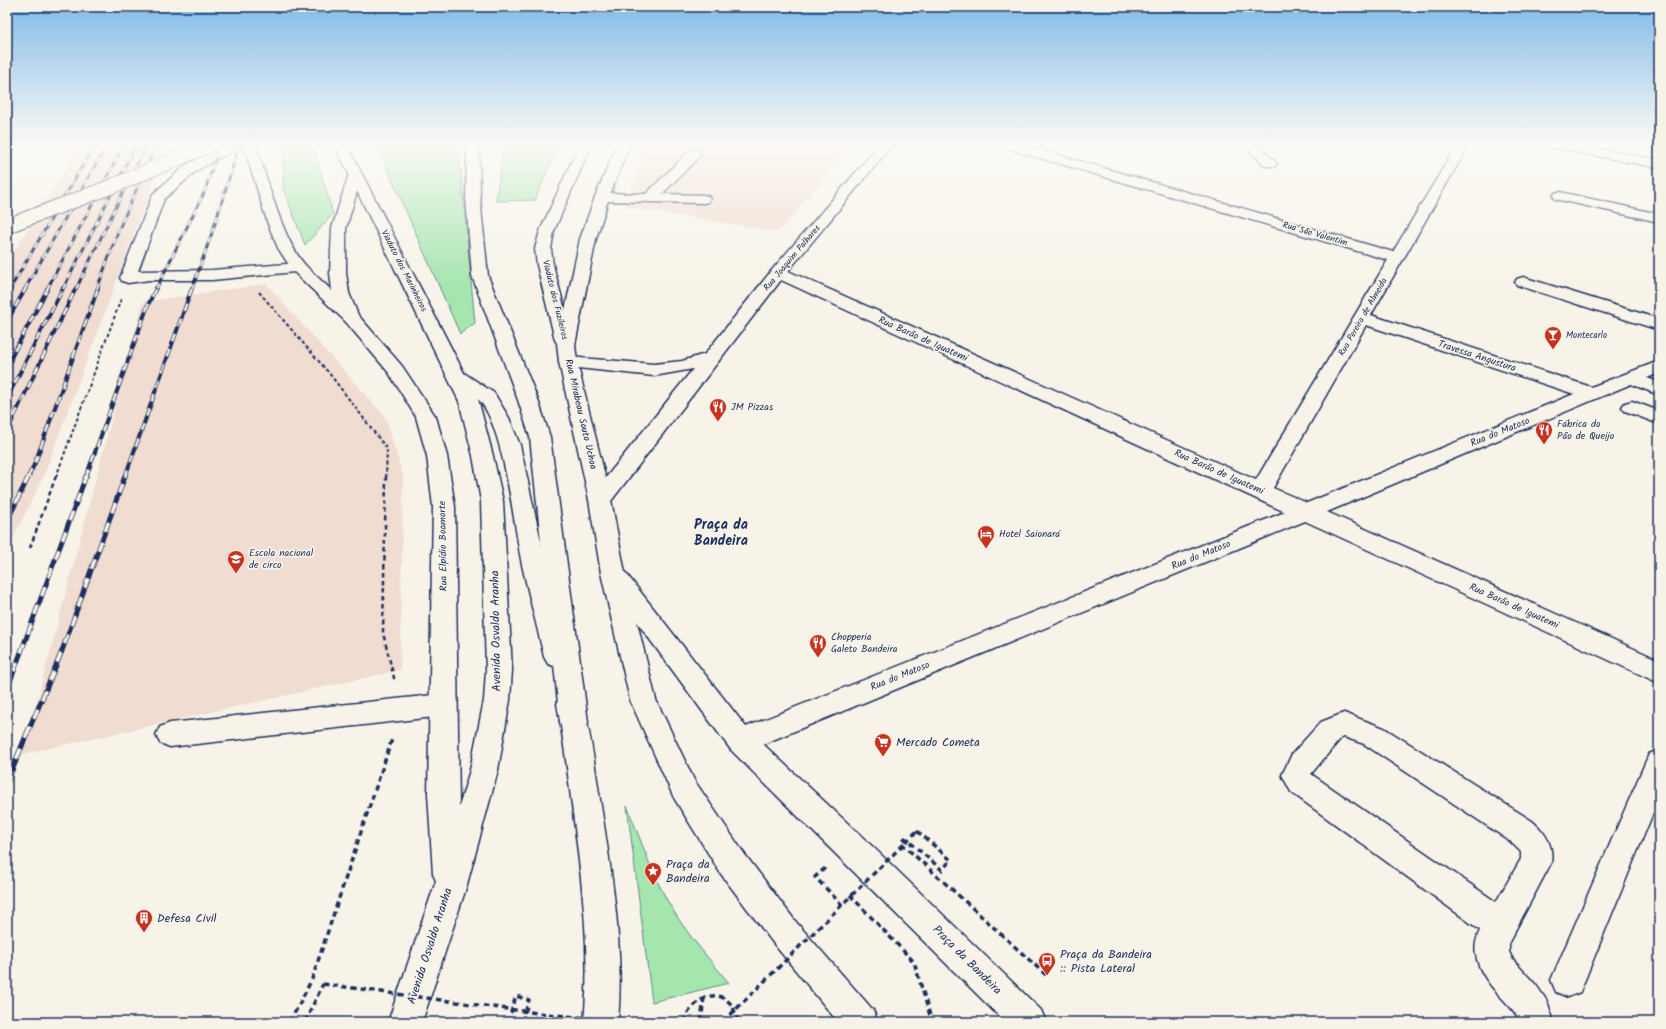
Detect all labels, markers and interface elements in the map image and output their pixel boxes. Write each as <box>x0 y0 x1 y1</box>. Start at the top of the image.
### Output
street label: Rua São Valentim <box>1281 218 1349 250</box>
street label: Rua Joaquim Palhares <box>760 221 824 294</box>
street label: Viaduto dos Marinheiros <box>377 227 431 315</box>
street label: Viaduto dos Fuzileiros <box>538 259 572 342</box>
street label: Rua Pereira de Almeida <box>1334 275 1392 359</box>
street label: Rua Barão de Iguatemi <box>876 312 971 366</box>
bar icon: Montecarlo <box>1543 325 1563 350</box>
place label: Montecarlo <box>1566 328 1607 343</box>
street label: Travessa Angustura <box>1436 336 1518 376</box>
street label: Rua Mirabeau Souto Uchoa <box>561 357 602 471</box>
restaurant icon: JM Pizzas <box>708 397 728 422</box>
place label: JM Pizzas <box>731 399 774 415</box>
street label: Rua do Matoso <box>1468 413 1532 451</box>
place label: Fábrica do Pão de Queijo <box>1557 416 1615 444</box>
restaurant icon: Fábrica do Pão de Queijo <box>1534 420 1554 445</box>
street label: Rua Barão de Iguatemi <box>1172 445 1267 499</box>
street label: Rua Elpídio Boamorte <box>434 500 452 591</box>
district label: Praça da Bandeira <box>694 514 748 552</box>
hotel icon: Hotel Saionará <box>976 524 996 549</box>
place label: Hotel Saionará <box>999 526 1061 542</box>
street label: Rua do Matoso <box>1169 536 1233 574</box>
place label: Escola nacional de circo <box>249 545 314 573</box>
school or university icon: Escola nacional de circo <box>226 549 246 574</box>
street label: Avenida Osvaldo Aranha <box>485 570 507 692</box>
street label: Rua Barão de Iguatemi <box>1467 579 1562 633</box>
place label: Chopperia Galeto Bandeira <box>831 629 898 657</box>
restaurant icon: Chopperia Galeto Bandeira <box>808 633 828 658</box>
street label: Rua do Matoso <box>868 657 932 695</box>
supermarket icon: Mercado Cometa <box>873 732 893 757</box>
place label: Mercado Cometa <box>896 733 980 752</box>
place label: Praça da Bandeira <box>666 855 710 888</box>
place icon: Praça da Bandeira <box>643 861 663 886</box>
street label: Avenida Osvaldo Aranha <box>402 885 458 1007</box>
building icon: Defesa Civil <box>134 908 154 933</box>
place label: Defesa Civil <box>157 909 217 928</box>
street label: Praça da Bandeira <box>928 921 1006 999</box>
place label: Praça da Bandeira :: Pista Lateral <box>1060 945 1152 978</box>
bus stop icon: Praça da Bandeira :: Pista Lateral <box>1037 951 1057 976</box>

